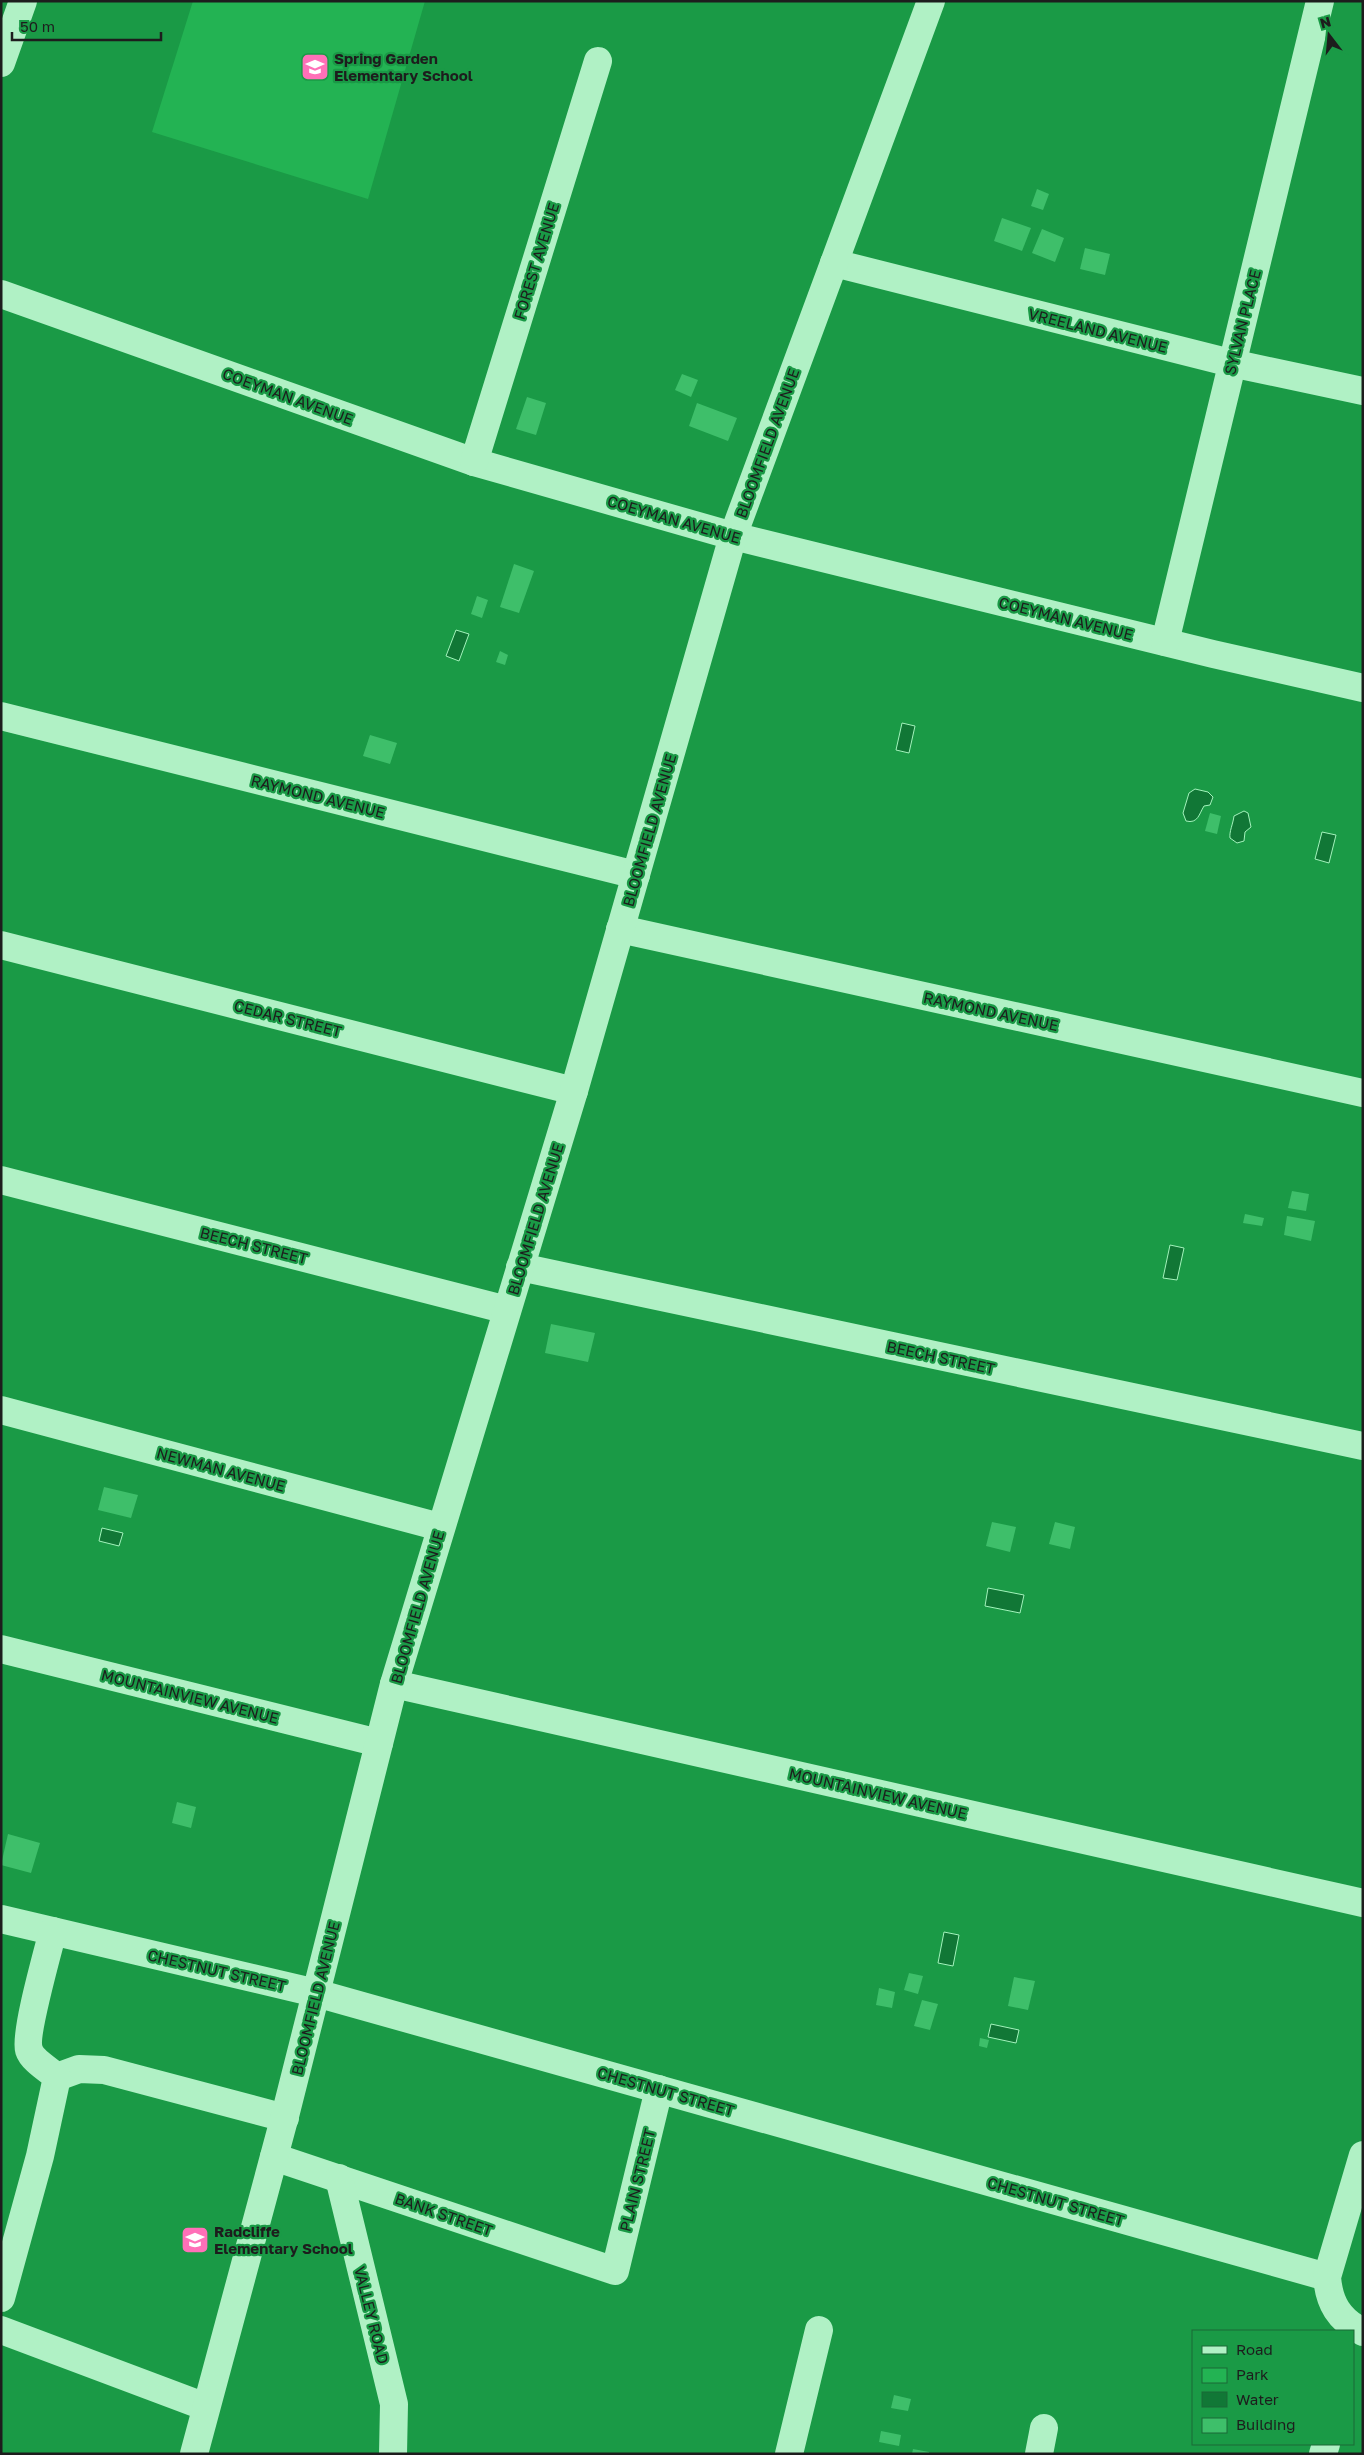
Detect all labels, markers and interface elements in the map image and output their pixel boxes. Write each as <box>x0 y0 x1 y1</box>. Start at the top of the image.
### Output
scale bar <box>12 10 161 42</box>
north arrow <box>1304 10 1354 60</box>
text: N <box>1318 12 1333 32</box>
text: 50 m <box>20 17 55 35</box>
place label: Spring Garden Elementary School <box>334 49 473 84</box>
school or university icon: Spring Garden Elementary School <box>300 52 330 82</box>
street label: FOREST AVENUE <box>510 200 562 322</box>
street label: SYLVAN PLACE <box>1220 268 1264 376</box>
street label: VREELAND AVENUE <box>1027 304 1169 356</box>
street label: COEYMAN AVENUE <box>220 364 356 428</box>
street label: BLOOMFIELD AVENUE <box>732 366 802 520</box>
street label: COEYMAN AVENUE <box>605 491 743 547</box>
street label: COEYMAN AVENUE <box>997 593 1135 643</box>
street label: BLOOMFIELD AVENUE <box>619 752 679 908</box>
street label: RAYMOND AVENUE <box>249 771 387 821</box>
street label: RAYMOND AVENUE <box>922 988 1060 1034</box>
street label: CEDAR STREET <box>232 996 344 1040</box>
street label: BLOOMFIELD AVENUE <box>503 1141 567 1297</box>
street label: BEECH STREET <box>198 1223 310 1267</box>
street label: BEECH STREET <box>885 1337 997 1377</box>
street label: NEWMAN AVENUE <box>155 1443 287 1495</box>
street label: BLOOMFIELD AVENUE <box>387 1529 447 1685</box>
street label: MOUNTAINVIEW AVENUE <box>99 1665 281 1727</box>
street label: MOUNTAINVIEW AVENUE <box>787 1764 969 1822</box>
street label: BLOOMFIELD AVENUE <box>287 1919 343 2077</box>
street label: CHESTNUT STREET <box>146 1945 288 1995</box>
street label: CHESTNUT STREET <box>595 2063 737 2119</box>
street label: PLAIN STREET <box>616 2127 658 2233</box>
street label: CHESTNUT STREET <box>985 2173 1127 2229</box>
street label: BANK STREET <box>393 2189 495 2239</box>
place label: Radcliffe Elementary School <box>214 2222 353 2257</box>
school or university icon: Radcliffe Elementary School <box>180 2225 210 2255</box>
street label: VALLEY ROAD <box>351 2264 393 2366</box>
legend <box>1192 2330 1354 2445</box>
text: Road <box>1236 2340 1273 2358</box>
text: Park <box>1236 2365 1269 2383</box>
text: Water <box>1236 2390 1279 2408</box>
text: Building <box>1236 2415 1296 2433</box>

